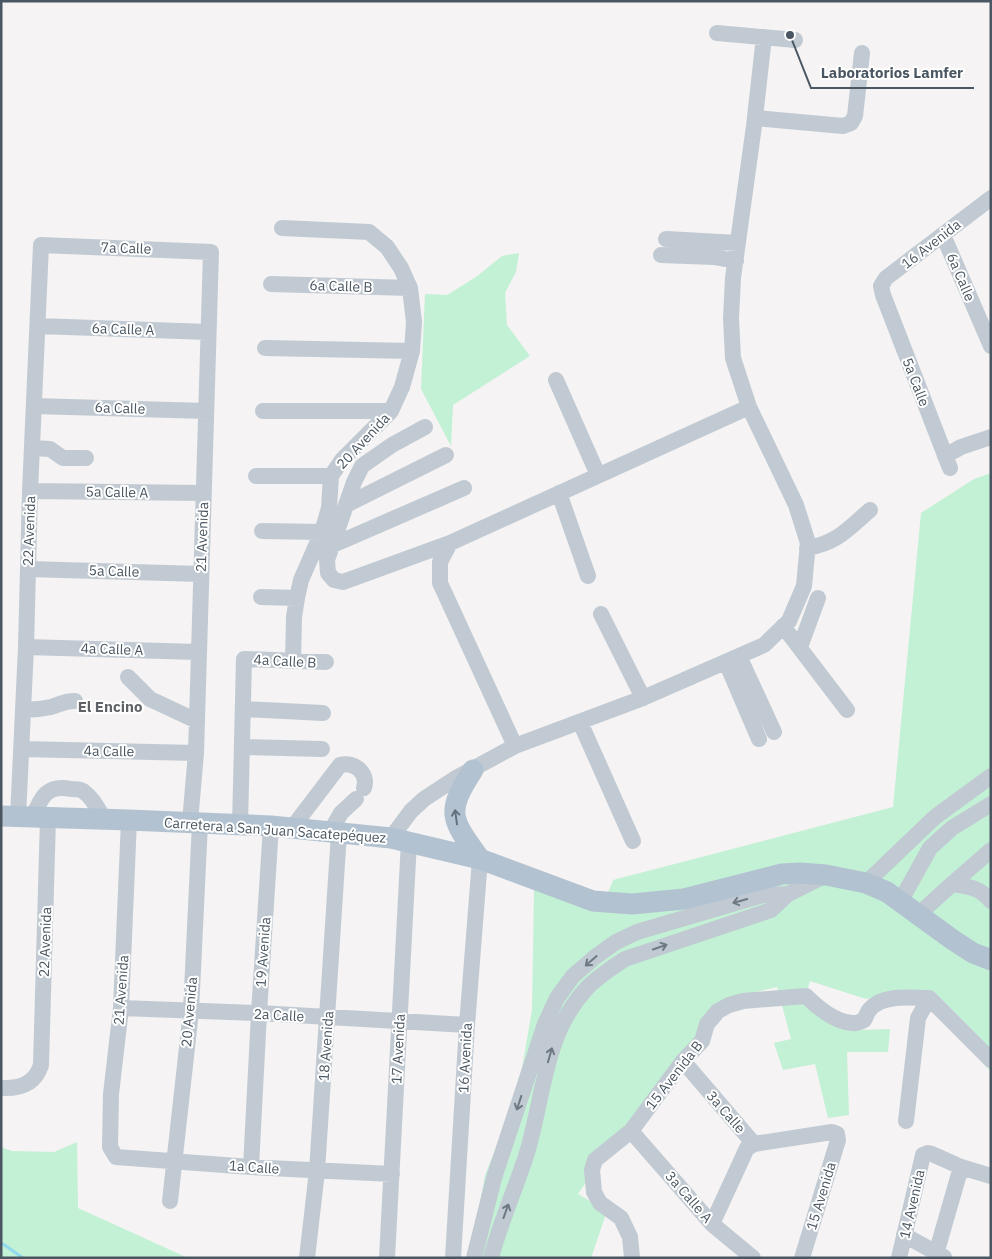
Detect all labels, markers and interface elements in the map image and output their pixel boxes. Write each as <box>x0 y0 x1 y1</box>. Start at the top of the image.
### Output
callout: Laboratorios Lamfer <box>811 58 974 88</box>
text: Laboratorios Lamfer <box>821 63 963 82</box>
street label: 16 Avenida <box>898 215 965 273</box>
street label: 7a Calle <box>100 238 152 258</box>
street label: 6a Calle <box>943 250 979 304</box>
street label: 6a Calle B <box>309 276 373 296</box>
street label: 6a Calle A <box>91 319 155 339</box>
street label: 5a Calle <box>899 355 934 409</box>
street label: 6a Calle <box>94 398 146 418</box>
street label: 20 Avenida <box>332 409 394 473</box>
street label: 5a Calle A <box>85 482 149 502</box>
street label: 22 Avenida <box>19 495 39 566</box>
street label: 21 Avenida <box>192 501 212 572</box>
street label: 5a Calle <box>88 561 140 581</box>
street label: 4a Calle A <box>80 639 144 659</box>
street label: 4a Calle B <box>253 650 317 672</box>
district label: El Encino <box>78 697 142 716</box>
street label: 4a Calle <box>84 742 135 760</box>
one-way arrow <box>451 810 461 826</box>
street label: Carretera a San Juan Sacatepéquez <box>163 813 387 847</box>
one-way arrow <box>732 897 748 907</box>
street label: 22 Avenida <box>35 906 55 977</box>
street label: 19 Avenida <box>252 916 274 988</box>
one-way arrow <box>652 942 667 951</box>
street label: 21 Avenida <box>110 954 132 1026</box>
one-way arrow <box>584 955 597 967</box>
street label: 20 Avenida <box>177 976 201 1048</box>
street label: 2a Calle <box>253 1005 305 1025</box>
street label: 18 Avenida <box>315 1010 337 1082</box>
street label: 17 Avenida <box>387 1013 409 1085</box>
street label: 16 Avenida <box>454 1022 476 1094</box>
street label: 15 Avenida B <box>641 1037 707 1113</box>
one-way arrow <box>545 1048 555 1064</box>
street label: 3a Calle <box>703 1087 750 1137</box>
one-way arrow <box>513 1095 523 1111</box>
street label: 1a Calle <box>228 1156 280 1178</box>
street label: 15 Avenida <box>802 1159 840 1232</box>
street label: 3a Calle A <box>662 1167 716 1227</box>
street label: 14 Avenida <box>895 1167 929 1240</box>
one-way arrow <box>502 1204 511 1220</box>

